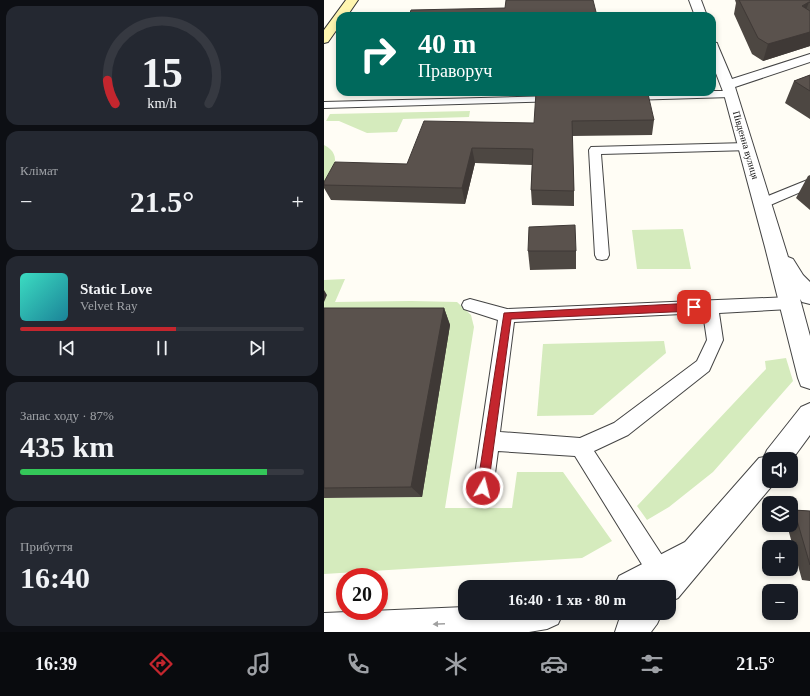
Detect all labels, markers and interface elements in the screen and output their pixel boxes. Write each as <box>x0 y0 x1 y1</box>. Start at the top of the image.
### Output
icon: right <box>352 28 404 80</box>
text: 40 m <box>418 28 476 59</box>
text: 15 <box>141 49 183 95</box>
text: Праворуч <box>418 61 492 81</box>
text: km/h <box>147 94 177 110</box>
street label: Південна вулиця <box>731 109 761 181</box>
text: Клімат <box>20 163 58 178</box>
text: 21.5° <box>130 185 194 218</box>
text: − <box>20 189 32 214</box>
text: + <box>292 189 304 214</box>
text: Static Love <box>80 281 152 297</box>
pin <box>677 290 711 324</box>
icon: arrive <box>683 296 705 318</box>
text: Velvet Ray <box>80 298 137 313</box>
icon: previous <box>56 337 78 359</box>
icon: pause <box>151 337 173 359</box>
icon: next <box>246 337 268 359</box>
text: Запас ходу · 87% <box>20 408 114 423</box>
text: 435 km <box>20 430 114 463</box>
map controls <box>762 452 798 620</box>
button: sound <box>762 452 798 488</box>
position arrow <box>462 467 504 509</box>
button: layers <box>762 496 798 532</box>
text: Прибуття <box>20 539 73 554</box>
button: + <box>762 540 798 576</box>
text: 16:40 <box>20 561 90 594</box>
speed limit sign: 20 <box>336 568 388 620</box>
button: − <box>762 584 798 620</box>
text: 16:40 · 1 хв · 80 m <box>508 592 626 608</box>
one-way arrow <box>433 621 445 628</box>
icon: directions <box>147 650 175 678</box>
icon: music <box>245 650 273 678</box>
icon: phone <box>344 650 372 678</box>
icon: climate <box>442 650 470 678</box>
icon: car <box>540 650 568 678</box>
icon: filters <box>638 650 666 678</box>
text: 16:39 <box>35 654 77 674</box>
text: 21.5° <box>736 654 775 674</box>

